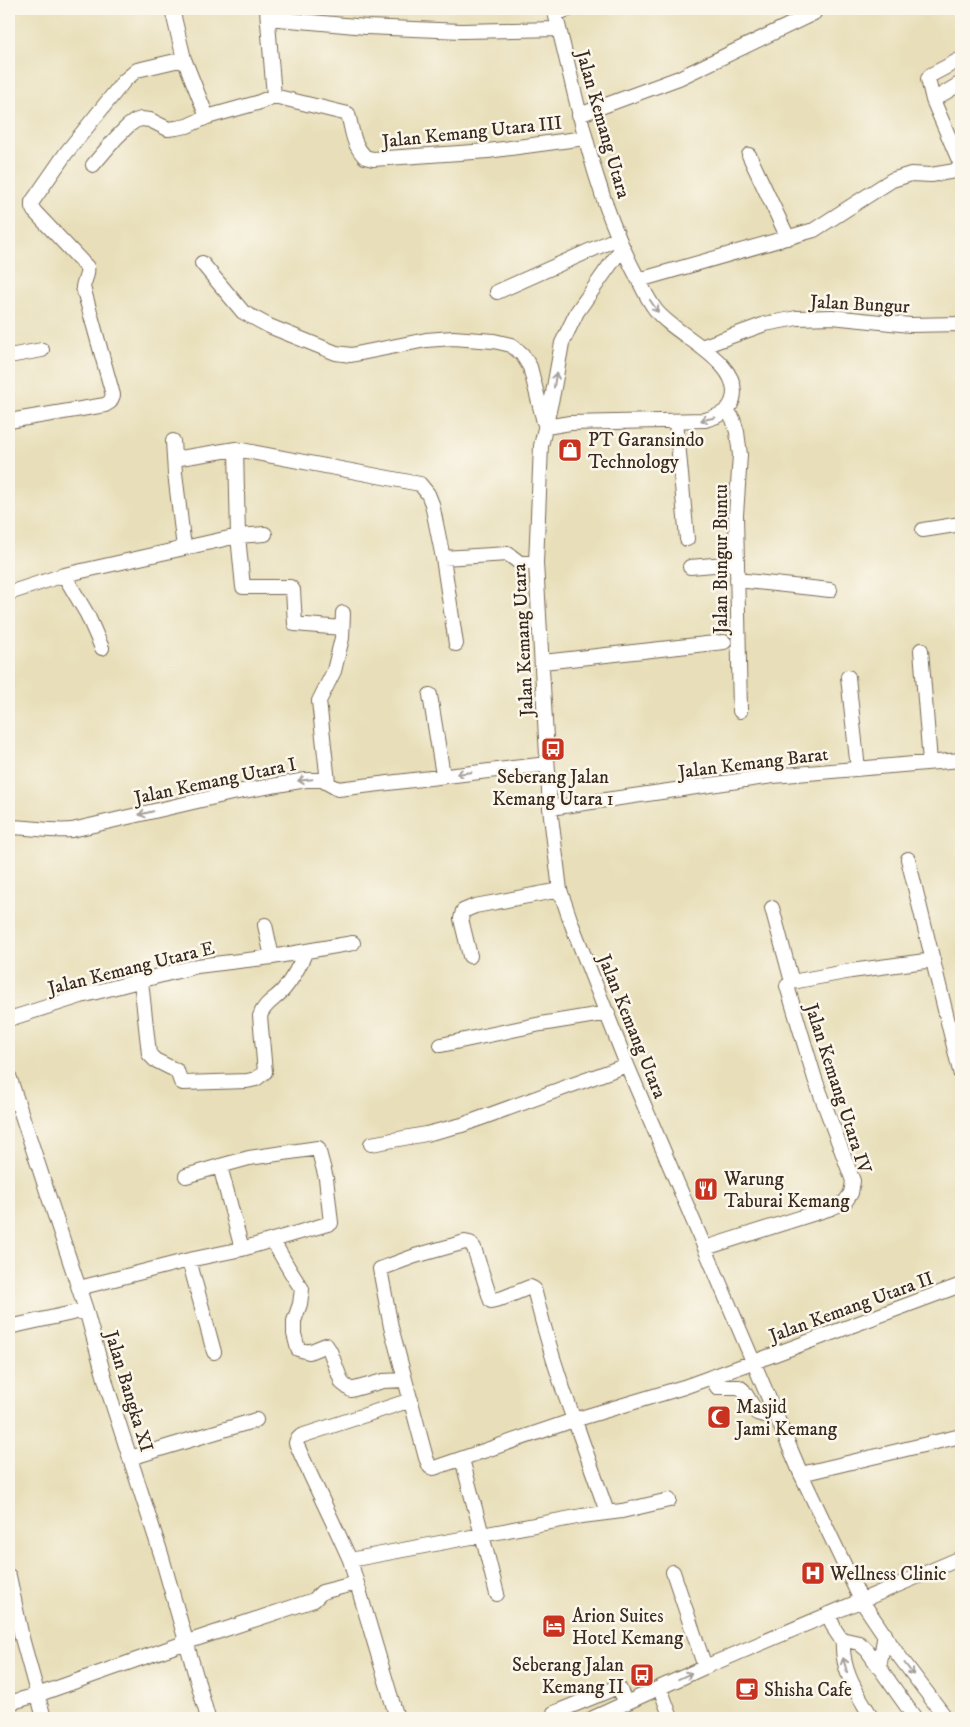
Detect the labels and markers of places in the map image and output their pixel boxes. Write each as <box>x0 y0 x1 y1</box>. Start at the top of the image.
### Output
place label: PT Garansindo Technology <box>588 429 704 474</box>
shop icon: PT Garansindo Technology <box>557 437 583 463</box>
bus stop icon: Seberang Jalan Kemang Utara 1 <box>540 736 566 762</box>
place label: Seberang Jalan Kemang Utara 1 <box>492 766 614 811</box>
place label: Warung Taburai Kemang <box>723 1168 850 1213</box>
restaurant icon: Warung Taburai Kemang <box>693 1176 719 1202</box>
place label: Masjid Jami Kemang <box>734 1396 838 1441</box>
mosque icon: Masjid Jami Kemang <box>706 1404 732 1430</box>
hospital icon: Wellness Clinic <box>800 1560 826 1586</box>
place label: Wellness Clinic <box>829 1563 947 1586</box>
place label: Arion Suites Hotel Kemang <box>572 1605 684 1650</box>
hotel icon: Arion Suites Hotel Kemang <box>541 1613 567 1639</box>
place label: Seberang Jalan Kemang II <box>512 1654 624 1699</box>
bus stop icon: Seberang Jalan Kemang II <box>629 1662 655 1688</box>
cafe icon: Shisha Cafe <box>734 1676 760 1702</box>
place label: Shisha Cafe <box>764 1679 852 1702</box>

